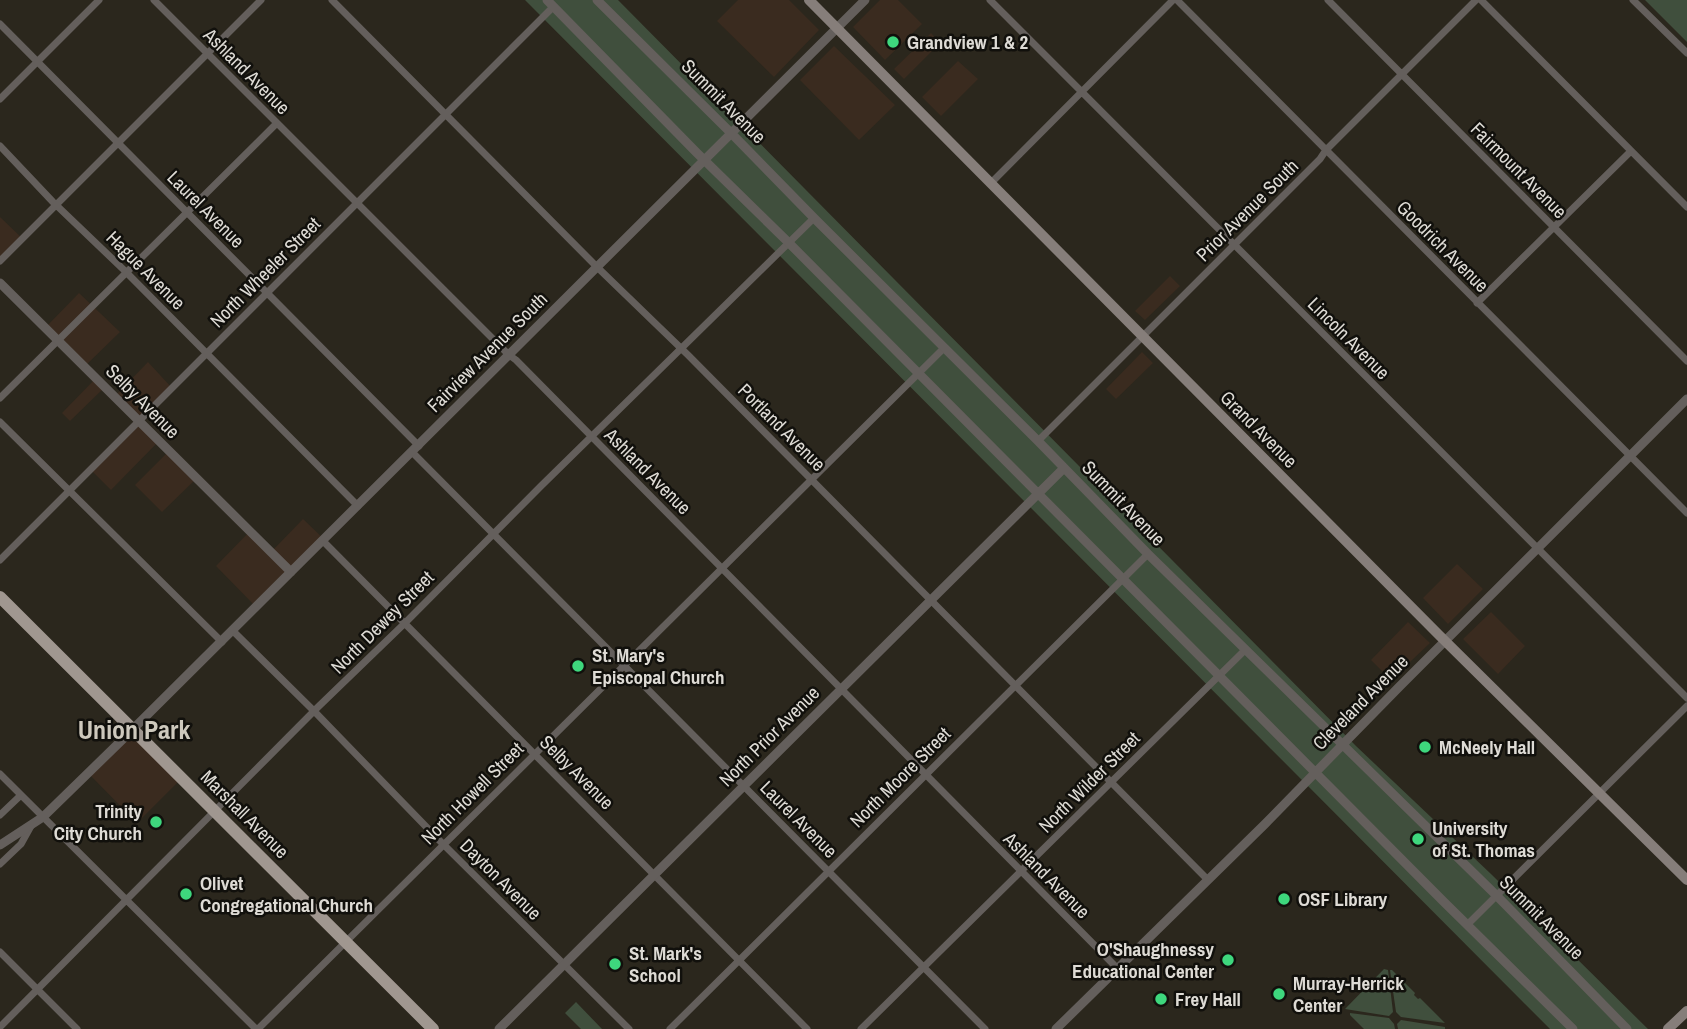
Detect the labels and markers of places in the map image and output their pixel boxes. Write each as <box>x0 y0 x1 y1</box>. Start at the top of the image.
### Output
place label: Grandview 1 & 2 <box>907 29 1029 55</box>
marker: Grandview 1 & 2 <box>885 34 901 50</box>
place label: St. Mary's Episcopal Church <box>592 642 724 690</box>
marker: St. Mary's Episcopal Church <box>570 658 586 674</box>
place label: McNeely Hall <box>1439 734 1535 760</box>
marker: McNeely Hall <box>1417 739 1433 755</box>
place label: Trinity City Church <box>54 798 142 846</box>
marker: Trinity City Church <box>148 814 164 830</box>
place label: University of St. Thomas <box>1432 815 1535 863</box>
marker: University of St. Thomas <box>1410 831 1426 847</box>
place label: Olivet Congregational Church <box>200 870 373 918</box>
marker: Olivet Congregational Church <box>178 886 194 902</box>
place label: OSF Library <box>1298 886 1388 912</box>
marker: OSF Library <box>1276 891 1292 907</box>
place label: O'Shaughnessy Educational Center <box>1072 936 1214 984</box>
place label: St. Mark's School <box>629 940 702 988</box>
marker: O'Shaughnessy Educational Center <box>1220 952 1236 968</box>
marker: St. Mark's School <box>607 956 623 972</box>
place label: Murray-Herrick Center <box>1293 970 1404 1018</box>
place label: Frey Hall <box>1175 986 1241 1012</box>
marker: Murray-Herrick Center <box>1271 986 1287 1002</box>
marker: Frey Hall <box>1153 991 1169 1007</box>

